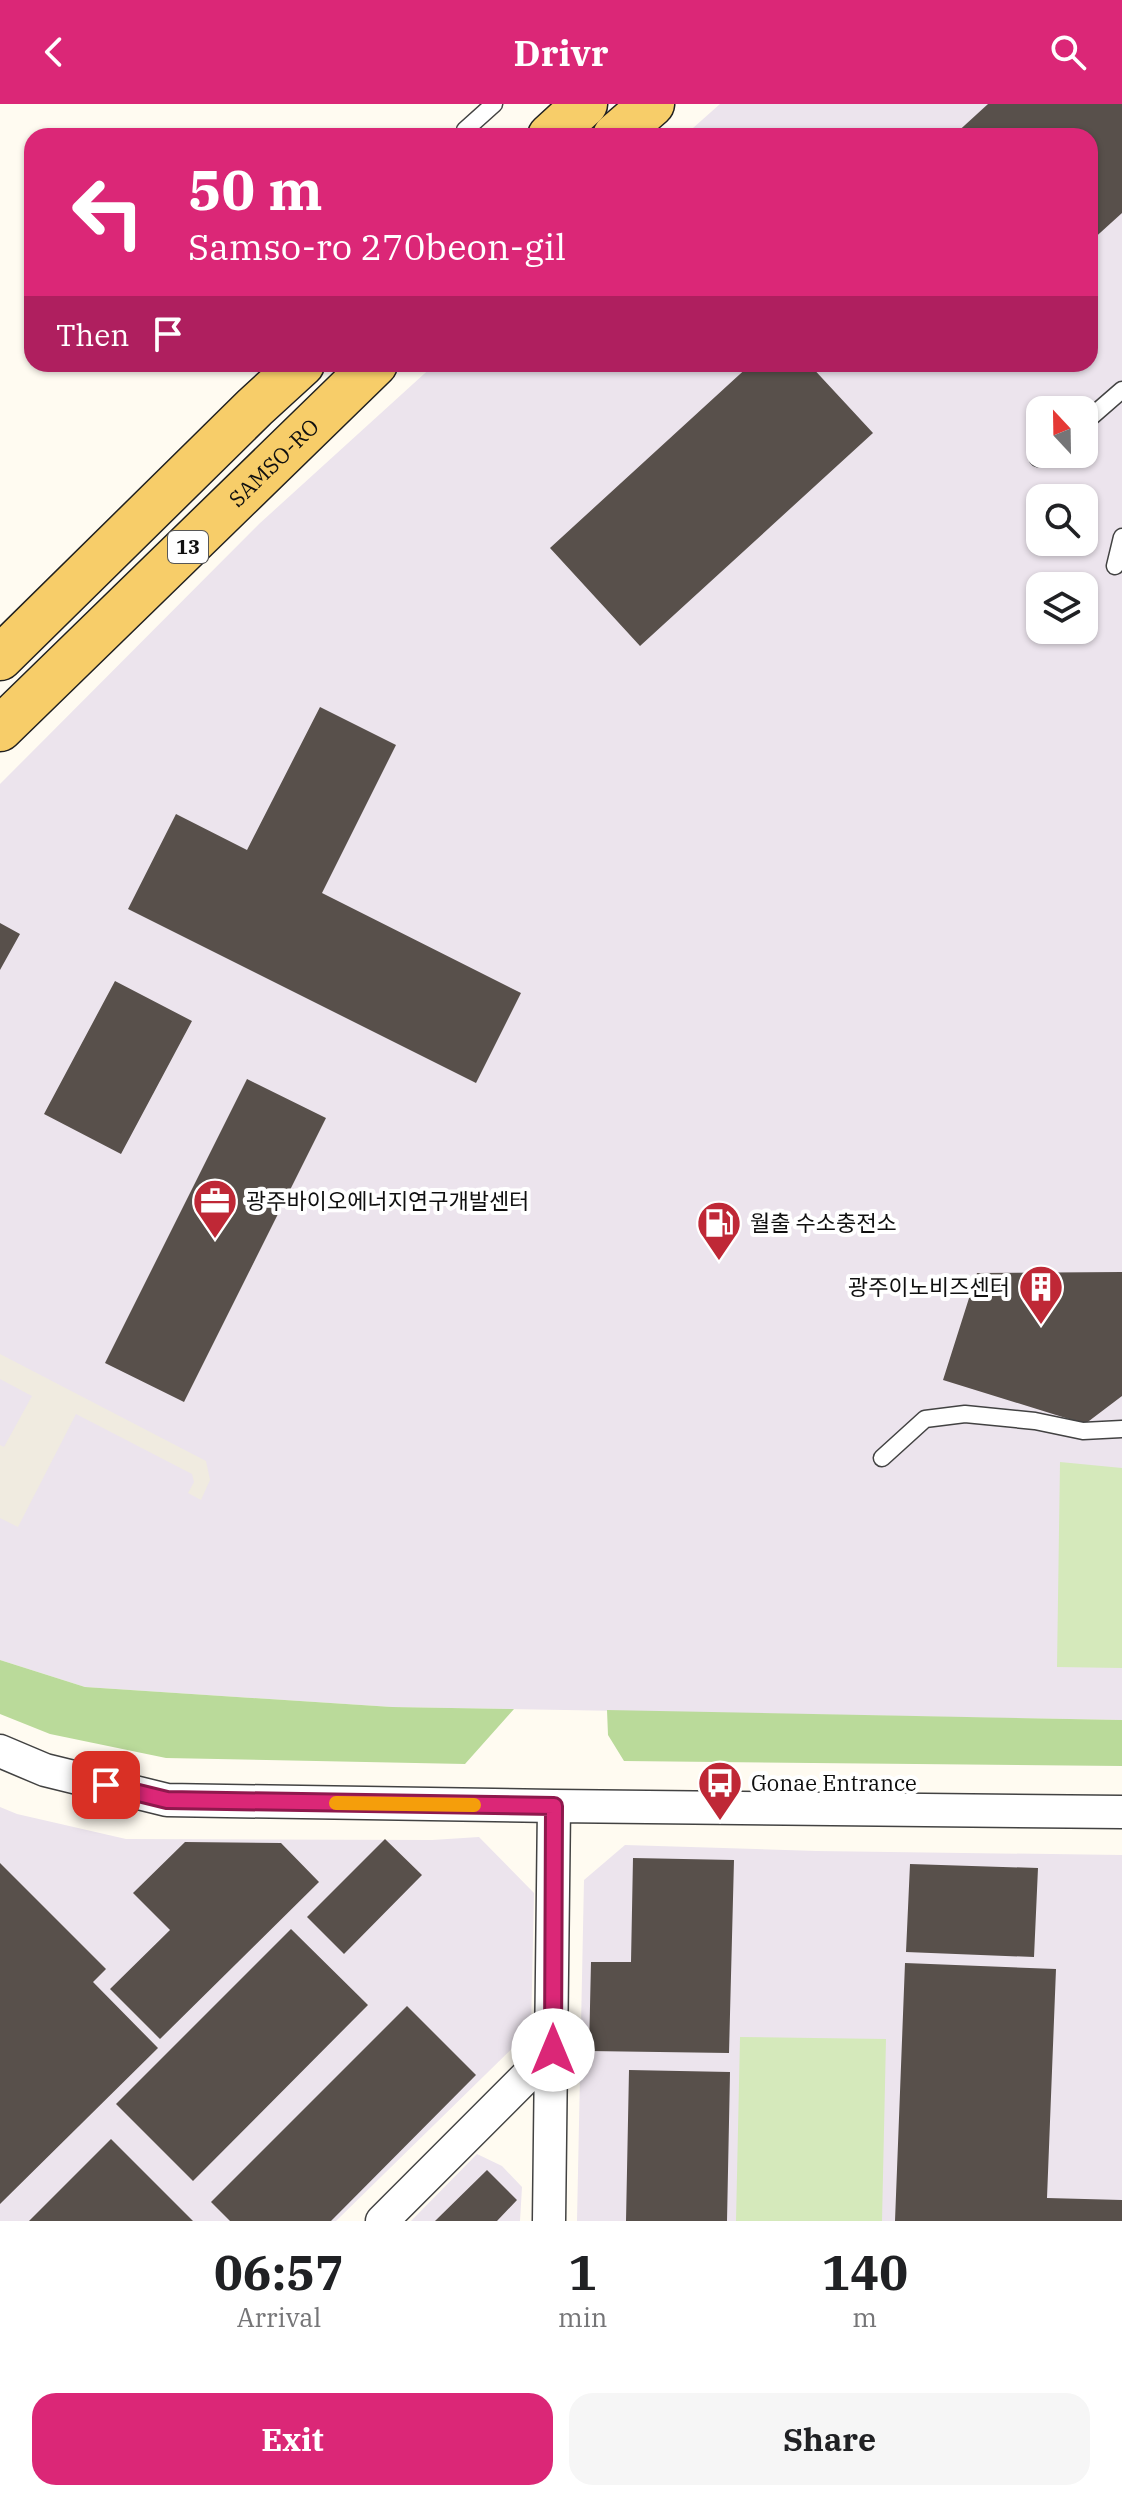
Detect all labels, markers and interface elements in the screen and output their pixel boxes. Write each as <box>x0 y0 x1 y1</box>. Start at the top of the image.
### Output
text: Drivr <box>513 29 609 76</box>
icon: back <box>32 30 76 74</box>
icon: search <box>1046 30 1090 74</box>
text: 50 m <box>188 153 323 225</box>
icon: left <box>56 160 160 264</box>
text: Samso-ro 270beon-gil <box>188 223 566 270</box>
icon: arrive <box>146 312 190 356</box>
text: Then <box>56 315 130 354</box>
north arrow <box>1026 396 1098 468</box>
map controls <box>1026 396 1098 644</box>
street label: SAMSO-RO <box>222 412 325 513</box>
button: search <box>1026 484 1098 556</box>
road number: 13 <box>168 531 208 563</box>
button: layers <box>1026 572 1098 644</box>
office icon: 광주바이오에너지연구개발센터 <box>191 1177 239 1240</box>
place label: 광주바이오에너지연구개발센터 <box>246 1186 529 1215</box>
fuel station icon: 월출 수소충전소 <box>695 1199 743 1262</box>
place label: 월출 수소충전소 <box>750 1208 897 1237</box>
building icon: 광주이노비즈센터 <box>1017 1263 1065 1326</box>
place label: 광주이노비즈센터 <box>848 1272 1010 1301</box>
pin <box>72 1751 140 1819</box>
bus stop icon: Gonae Entrance <box>696 1759 744 1822</box>
icon: arrive <box>84 1763 128 1807</box>
place label: Gonae Entrance <box>751 1768 917 1797</box>
position arrow <box>511 2008 595 2092</box>
text: 06:57 <box>214 2241 344 2303</box>
text: 1 <box>568 2241 597 2303</box>
text: 140 <box>822 2241 908 2303</box>
text: Arrival <box>237 2300 321 2334</box>
text: min <box>558 2300 607 2334</box>
text: m <box>852 2300 877 2334</box>
button: Exit <box>32 2393 553 2485</box>
button: Share <box>569 2393 1090 2485</box>

